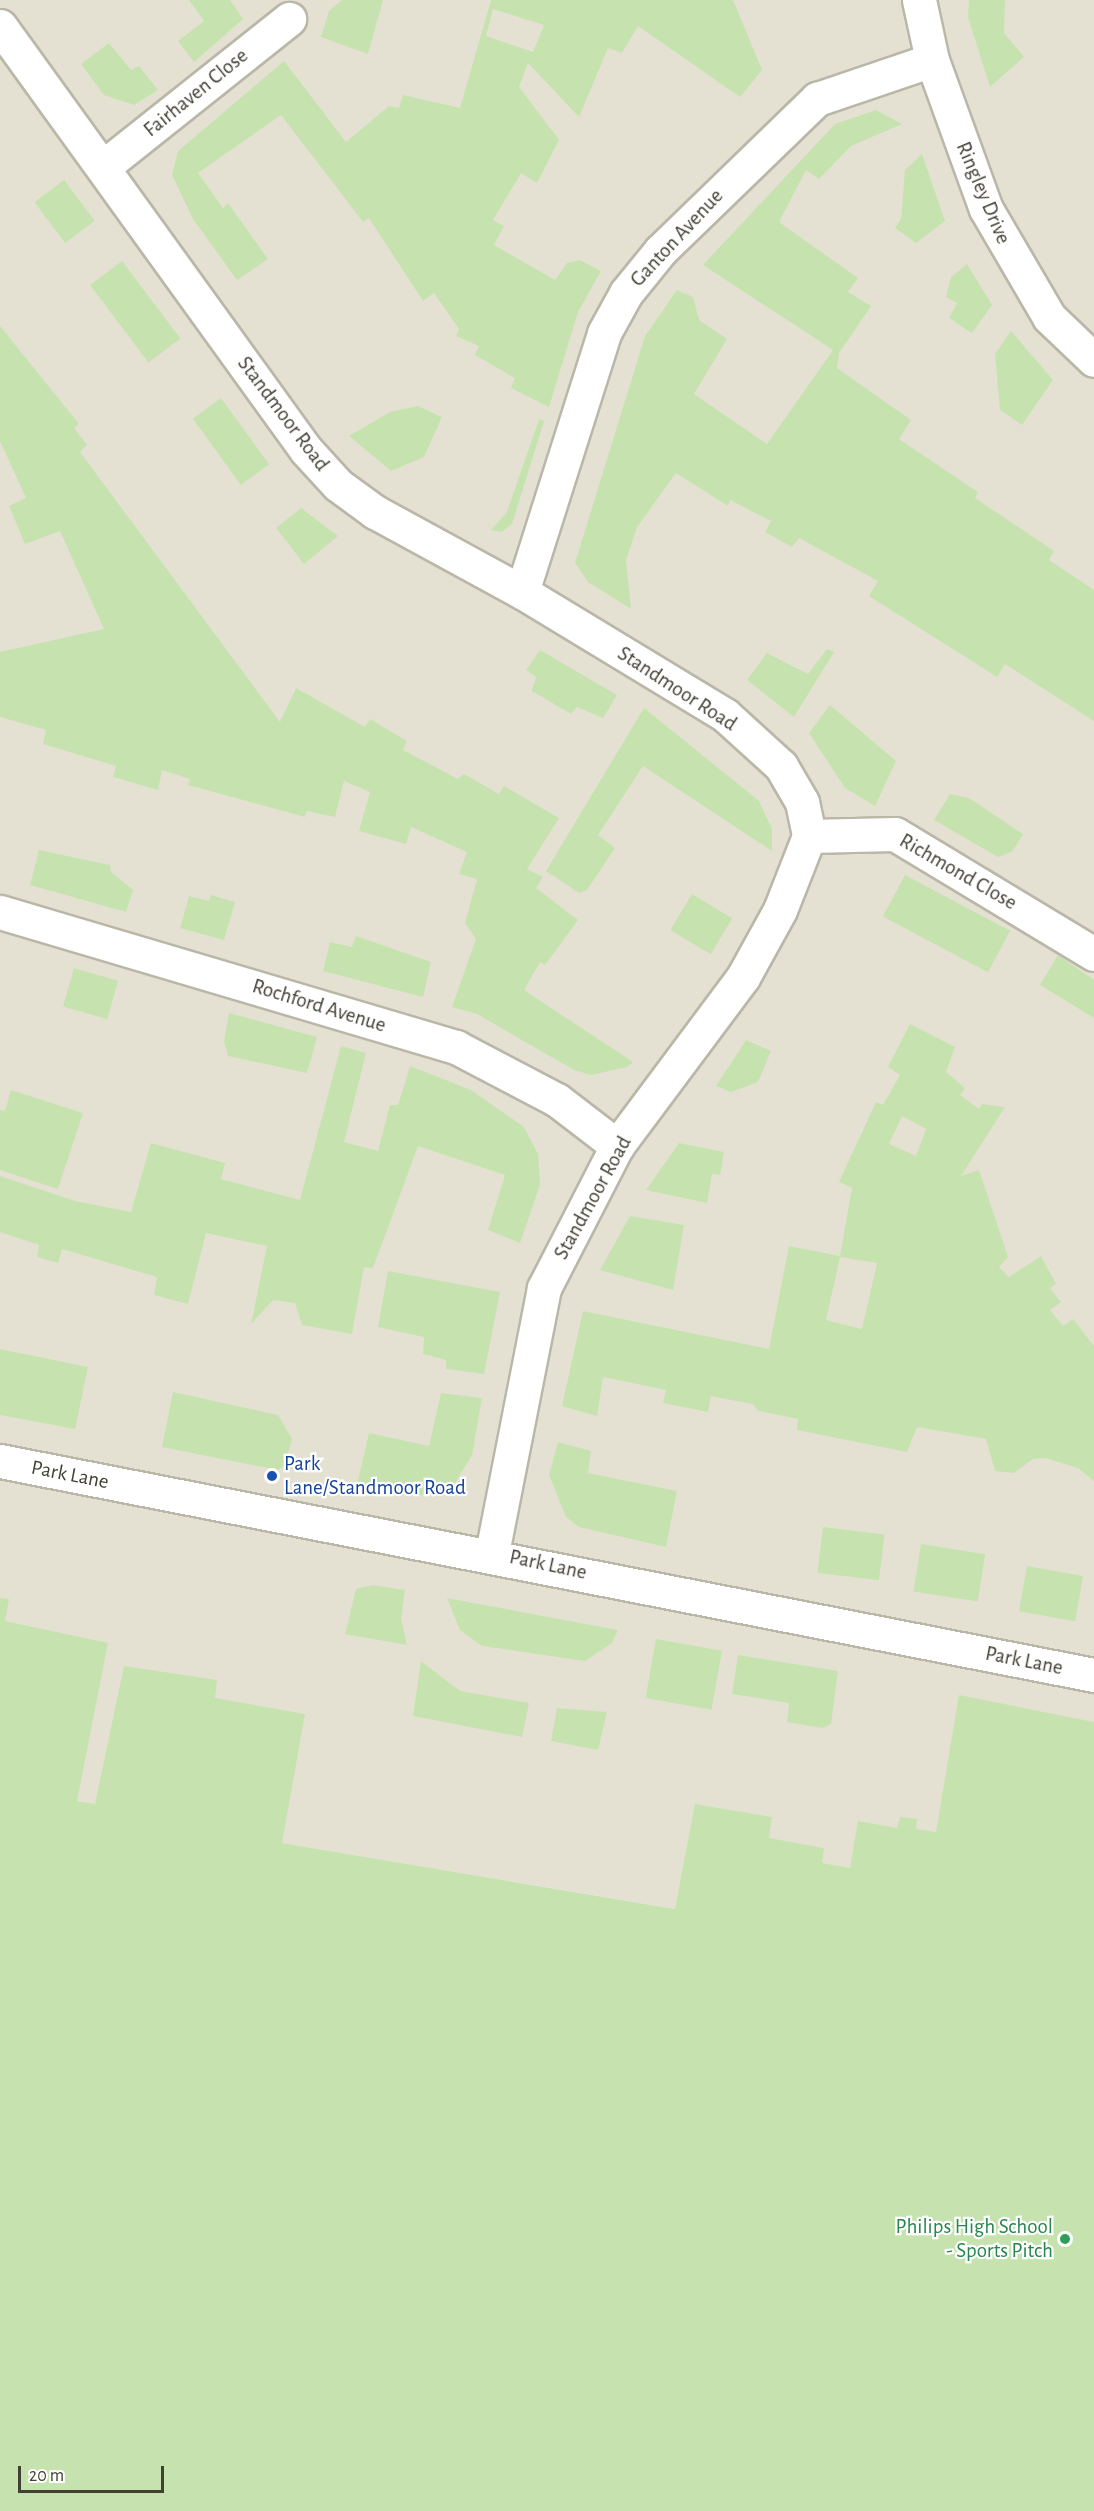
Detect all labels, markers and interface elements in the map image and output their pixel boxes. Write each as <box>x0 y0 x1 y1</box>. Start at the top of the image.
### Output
street label: Fairhaven Close <box>139 43 253 143</box>
street label: Ringley Drive <box>950 138 1016 248</box>
street label: Ganton Avenue <box>625 184 729 292</box>
street label: Standmoor Road <box>232 352 334 476</box>
street label: Standmoor Road <box>613 641 741 737</box>
street label: Richmond Close <box>895 828 1021 916</box>
street label: Rochford Avenue <box>249 974 389 1038</box>
street label: Standmoor Road <box>549 1132 637 1264</box>
place label: Park Lane/Standmoor Road <box>284 1451 466 1501</box>
street label: Park Lane <box>29 1455 111 1495</box>
marker: Park Lane/Standmoor Road <box>265 1469 279 1483</box>
street label: Park Lane <box>507 1545 589 1585</box>
street label: Park Lane <box>983 1641 1065 1681</box>
place label: Philips High School - Sports Pitch <box>896 2214 1053 2264</box>
marker: Philips High School - Sports Pitch <box>1058 2232 1072 2246</box>
scale bar <box>21 2454 166 2492</box>
text: 20 m <box>29 2467 64 2485</box>

